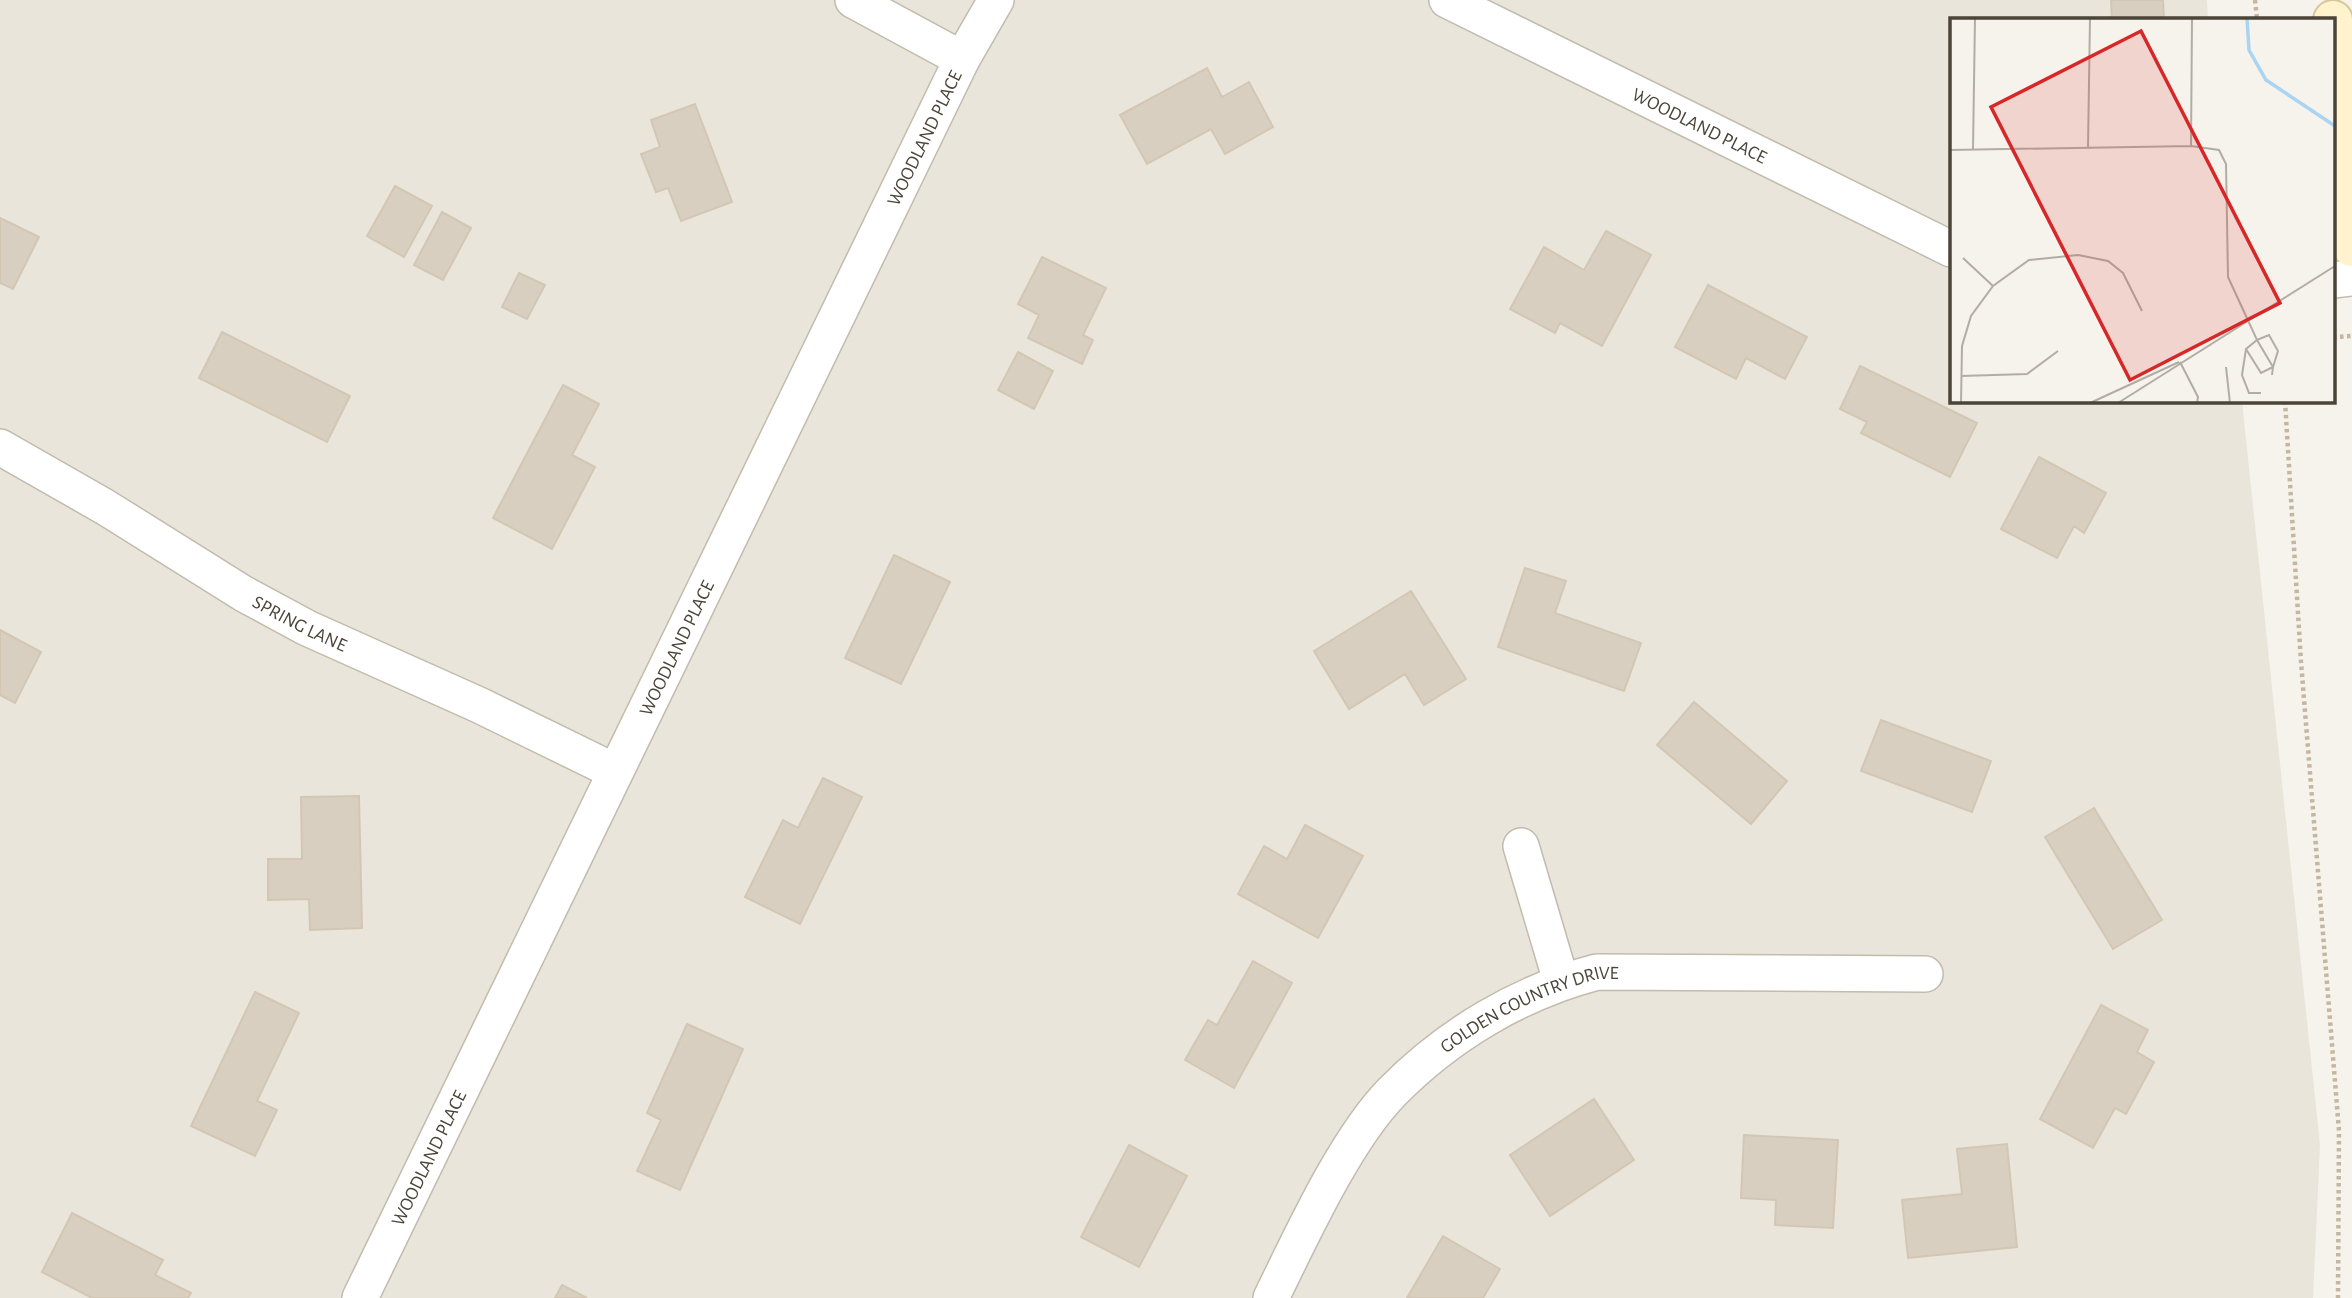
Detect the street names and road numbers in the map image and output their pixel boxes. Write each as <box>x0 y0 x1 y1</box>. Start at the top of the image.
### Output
street label: WOODLAND PLACE <box>884 68 966 209</box>
street label: WOODLAND PLACE <box>1629 85 1770 168</box>
street label: WOODLAND PLACE <box>636 578 718 719</box>
street label: SPRING LANE <box>249 593 349 656</box>
street label: GOLDEN COUNTRY DRIVE <box>1437 964 1619 1057</box>
street label: WOODLAND PLACE <box>389 1088 470 1229</box>

